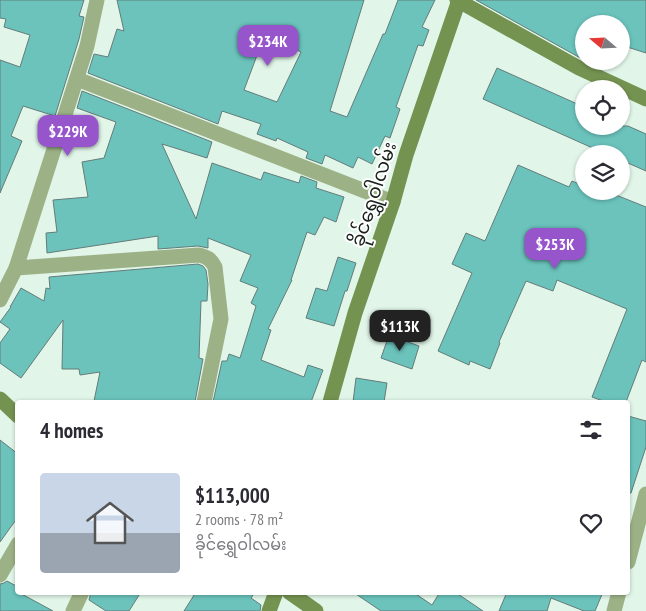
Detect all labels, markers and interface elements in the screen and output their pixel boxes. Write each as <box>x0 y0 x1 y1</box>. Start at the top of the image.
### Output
north arrow <box>575 15 630 70</box>
map controls <box>575 15 630 200</box>
pin: $234K <box>233 24 303 67</box>
text: $234K <box>249 31 287 51</box>
button: locate <box>575 80 630 135</box>
pin: $229K <box>33 114 103 157</box>
text: $229K <box>49 121 87 141</box>
street label: ခိုင်ရွှေဝါလမ်း <box>343 138 406 251</box>
button: layers <box>575 145 630 200</box>
pin: $253K <box>520 228 590 270</box>
text: $253K <box>536 234 574 254</box>
pin: $113K <box>365 310 435 352</box>
text: $113K <box>381 316 419 336</box>
icon: filters <box>577 416 605 444</box>
text: 4 homes <box>40 417 103 444</box>
text: $113,000 <box>195 482 270 509</box>
icon: home <box>80 493 140 553</box>
text: 2 rooms · 78 m² <box>195 509 283 529</box>
icon: heart <box>577 509 605 537</box>
text: ခိုင်ရွှေဝါလမ်း <box>195 534 287 554</box>

